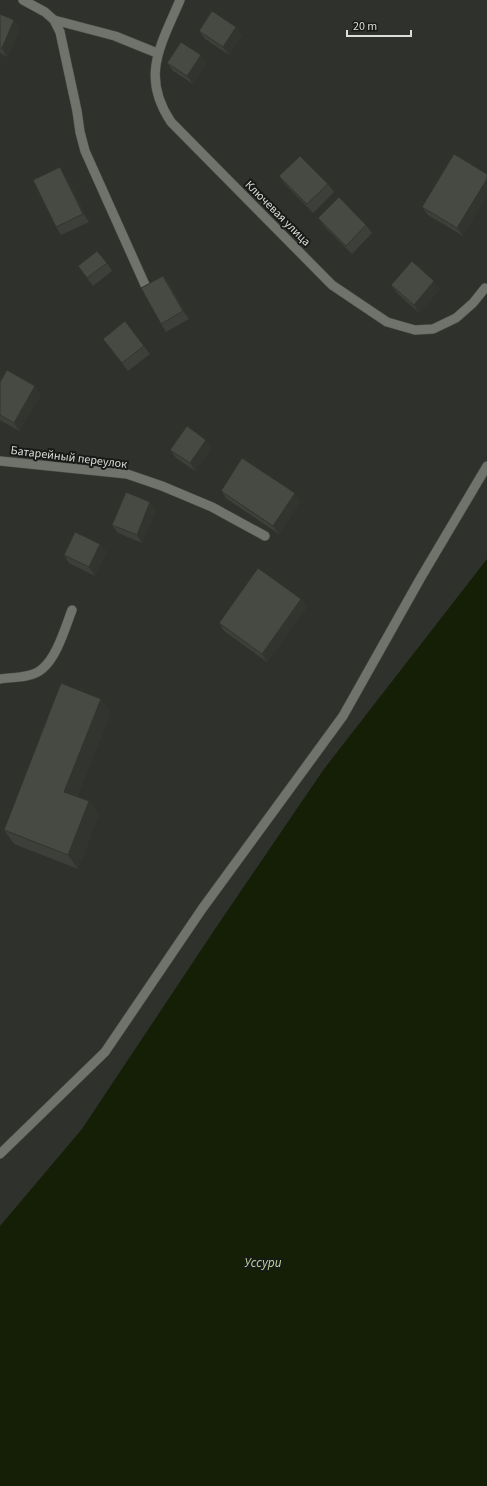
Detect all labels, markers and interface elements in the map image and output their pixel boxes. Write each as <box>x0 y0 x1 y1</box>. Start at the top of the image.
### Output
scale bar <box>347 12 411 38</box>
text: 20 m <box>353 18 377 35</box>
street label: Ключевая улица <box>241 177 314 250</box>
street label: Батарейный переулок <box>10 442 128 473</box>
water label: Уссури <box>245 1254 282 1272</box>

